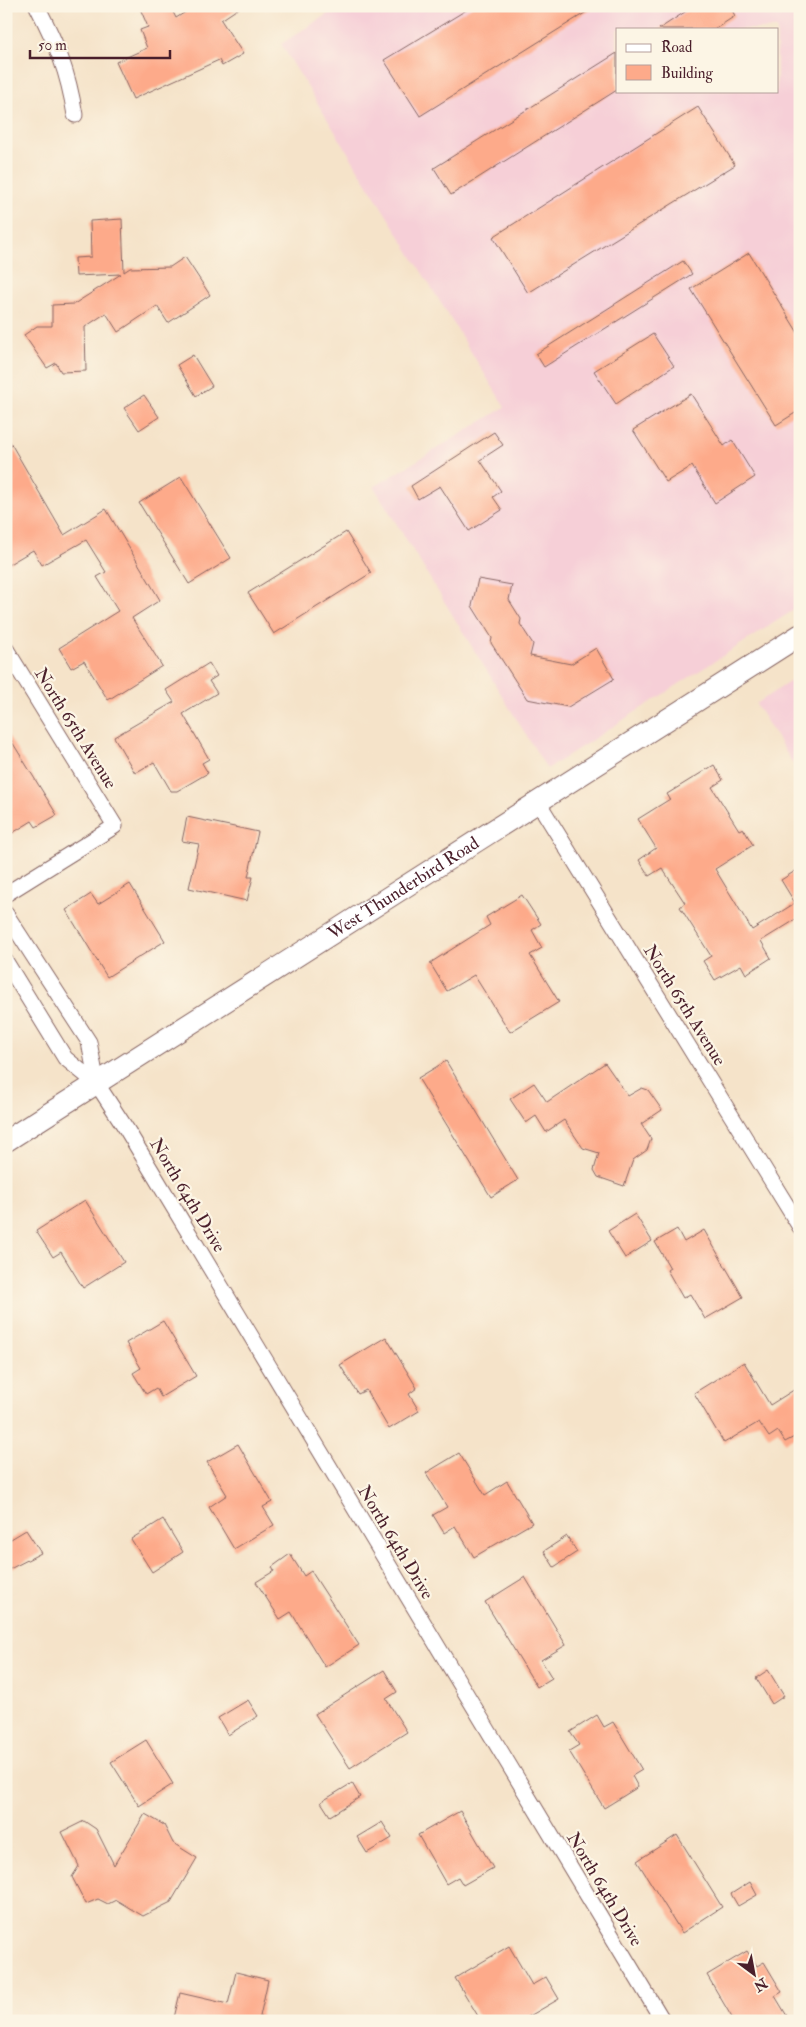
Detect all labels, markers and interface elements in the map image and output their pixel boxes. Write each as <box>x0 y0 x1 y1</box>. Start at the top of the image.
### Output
scale bar <box>30 28 170 60</box>
legend <box>616 28 778 92</box>
text: 50 m <box>38 36 67 55</box>
text: Road <box>661 38 693 57</box>
text: Building <box>661 64 713 83</box>
street label: North 65th Avenue <box>29 664 122 793</box>
street label: West Thunderbird Road <box>323 832 484 946</box>
street label: North 65th Avenue <box>638 941 731 1070</box>
street label: North 64th Drive <box>144 1134 231 1257</box>
street label: North 64th Drive <box>352 1481 439 1604</box>
street label: North 64th Drive <box>561 1828 648 1951</box>
north arrow <box>728 1950 778 2000</box>
text: N <box>750 1974 771 1995</box>

